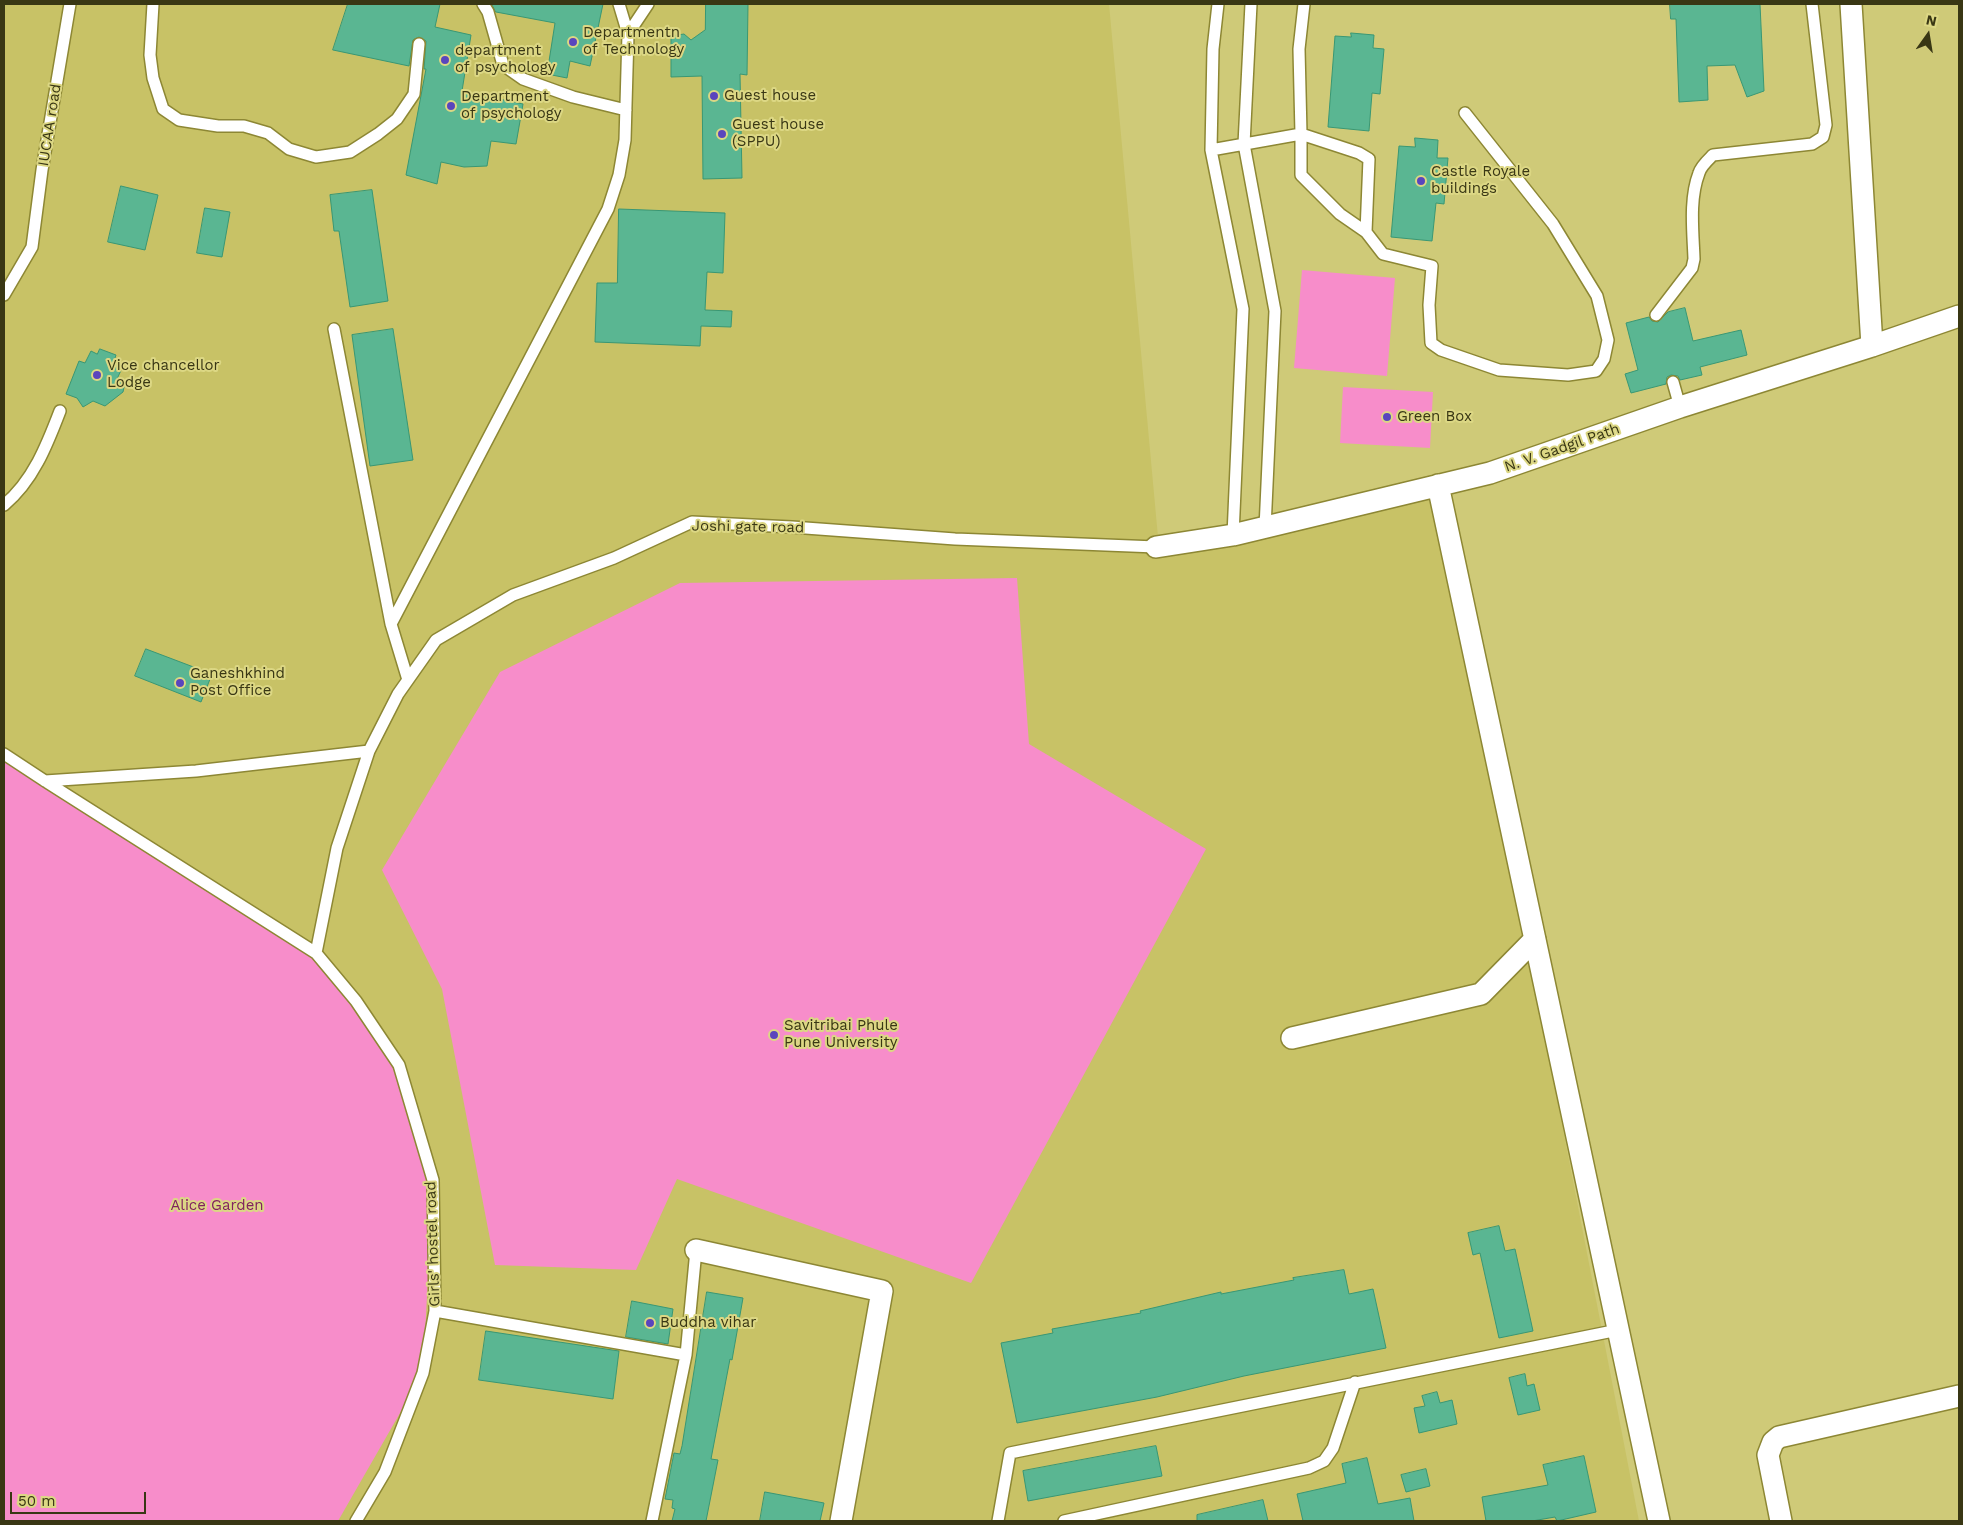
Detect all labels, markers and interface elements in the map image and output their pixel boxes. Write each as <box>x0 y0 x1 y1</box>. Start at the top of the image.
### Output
north arrow <box>1903 10 1953 60</box>
text: N <box>1925 11 1938 29</box>
place label: Departmentn of Technology <box>583 24 684 59</box>
marker: Departmentn of Technology <box>567 36 579 48</box>
place label: department of psychology <box>455 42 555 77</box>
marker: department of psychology <box>439 54 451 66</box>
street label: IUCAA road <box>35 83 65 167</box>
place label: Guest house <box>724 87 816 105</box>
place label: Department of psychology <box>461 88 561 123</box>
marker: Guest house <box>708 90 720 102</box>
marker: Department of psychology <box>445 100 457 112</box>
place label: Guest house (SPPU) <box>732 116 824 151</box>
marker: Guest house (SPPU) <box>716 128 728 140</box>
place label: Castle Royale buildings <box>1431 163 1530 198</box>
marker: Castle Royale buildings <box>1415 175 1427 187</box>
place label: Vice chancellor Lodge <box>107 357 220 392</box>
marker: Vice chancellor Lodge <box>91 369 103 381</box>
place label: Green Box <box>1397 408 1472 426</box>
marker: Green Box <box>1381 411 1393 423</box>
street label: N. V. Gadgil Path <box>1502 420 1622 476</box>
street label: Joshi gate road <box>692 517 804 537</box>
place label: Ganeshkhind Post Office <box>190 665 285 700</box>
marker: Ganeshkhind Post Office <box>174 677 186 689</box>
place label: Savitribai Phule Pune University <box>784 1017 898 1052</box>
marker: Savitribai Phule Pune University <box>768 1029 780 1041</box>
street label: Girls' hostel road <box>422 1181 444 1307</box>
park label: Alice Garden <box>170 1197 264 1215</box>
place label: Buddha vihar <box>660 1314 756 1332</box>
marker: Buddha vihar <box>644 1317 656 1329</box>
scale bar <box>12 1482 149 1514</box>
text: 50 m <box>18 1492 55 1510</box>

